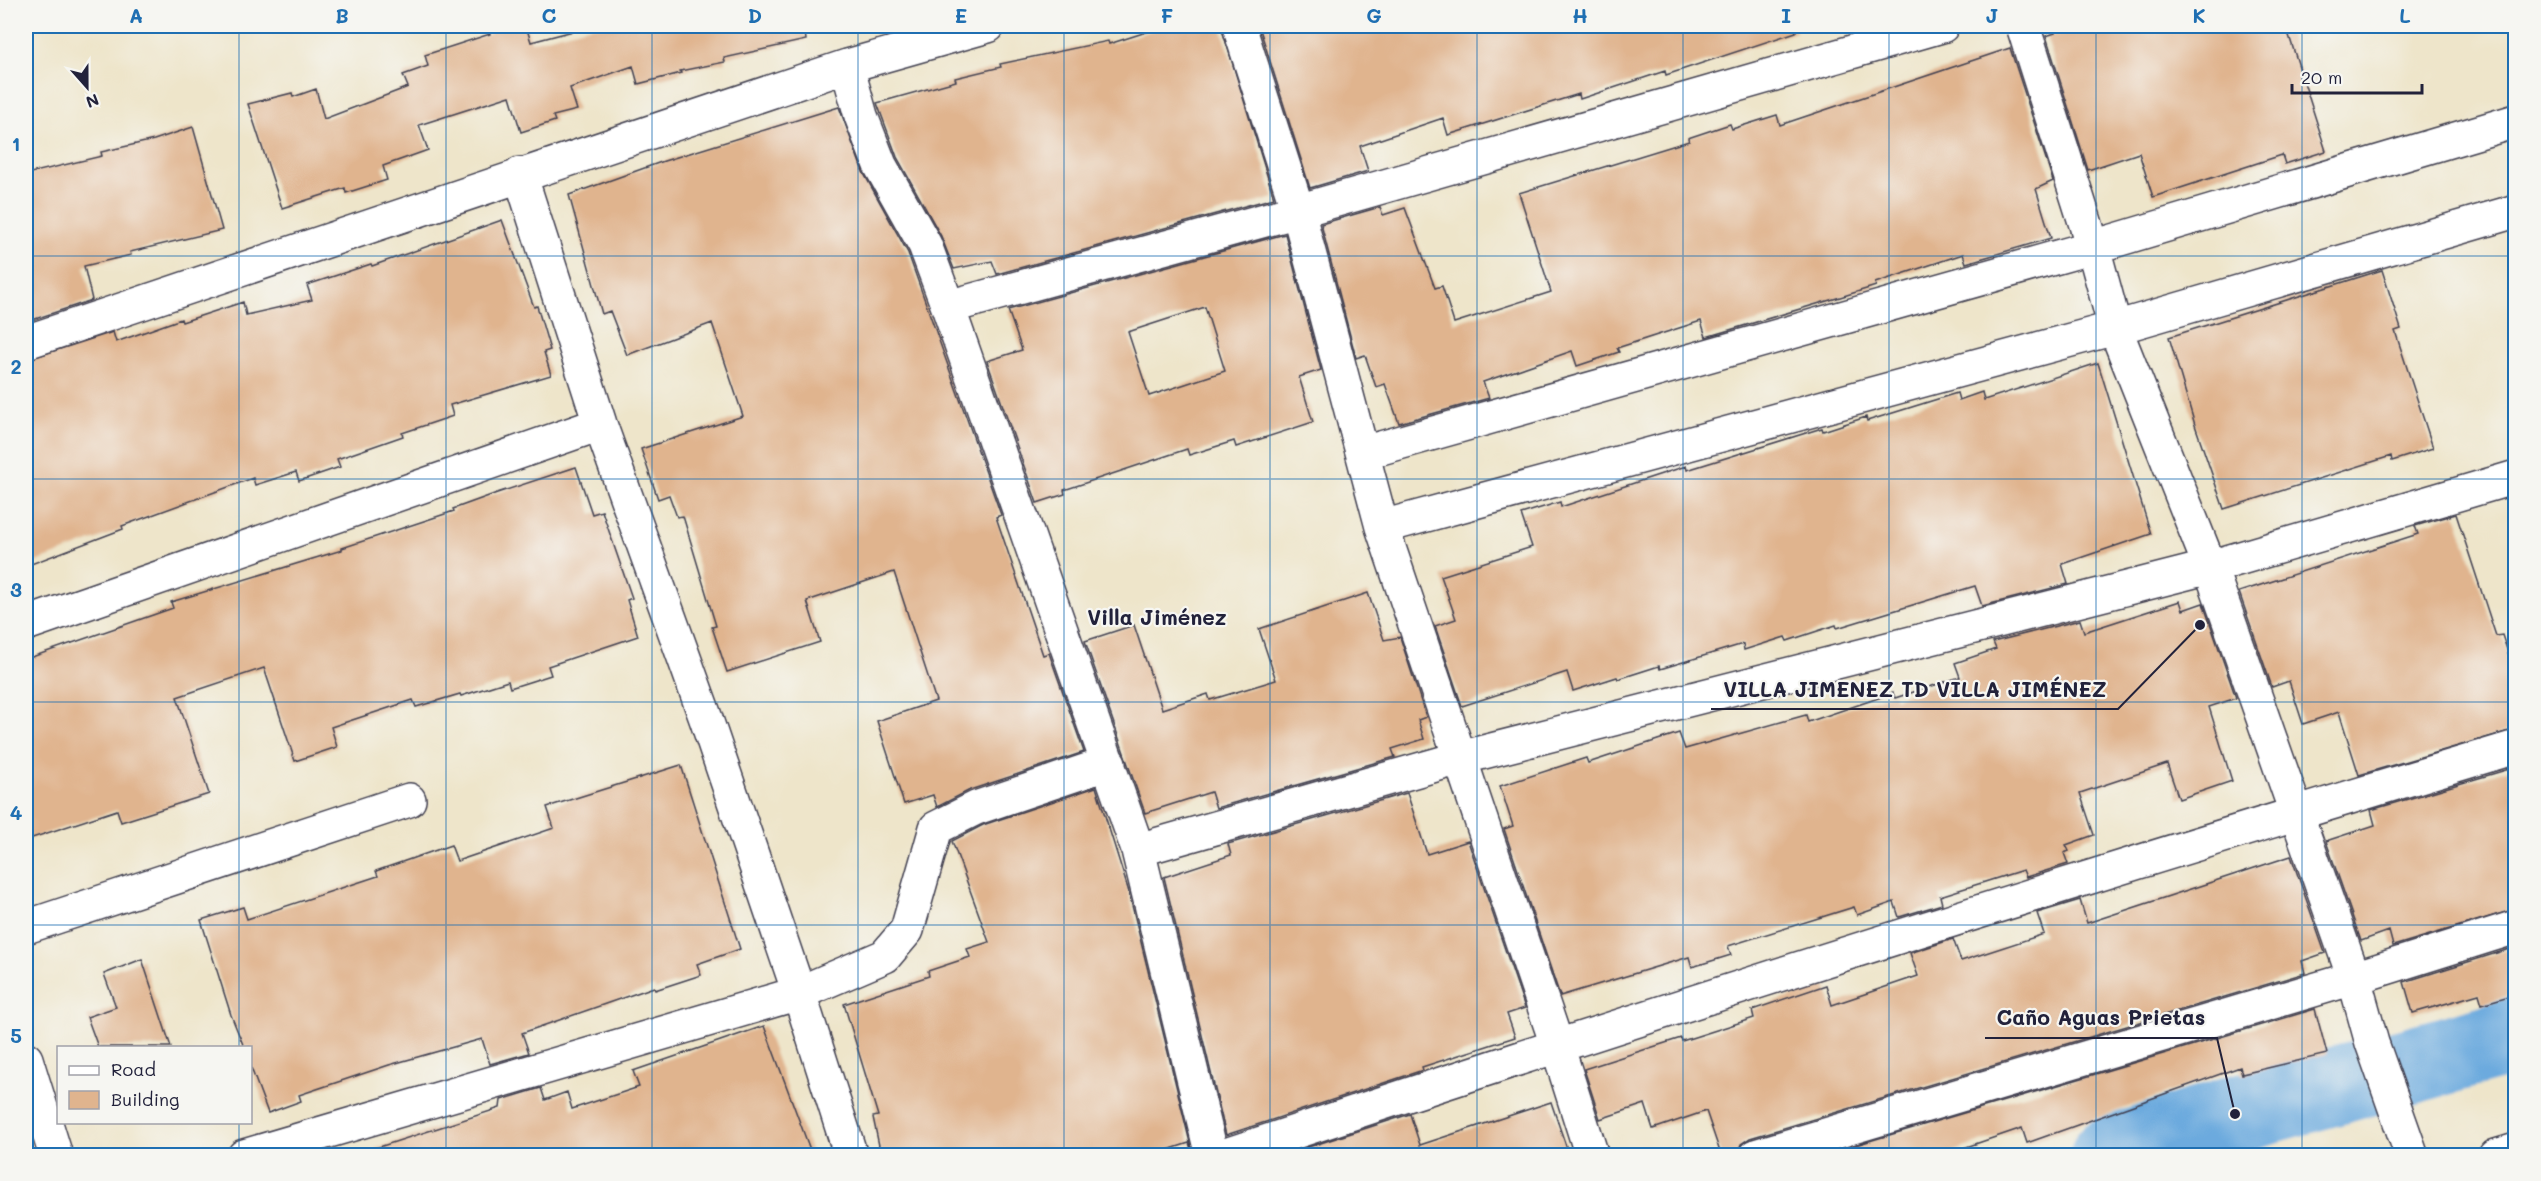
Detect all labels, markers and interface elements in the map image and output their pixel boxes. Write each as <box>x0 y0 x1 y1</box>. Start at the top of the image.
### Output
text: A <box>129 2 143 28</box>
text: B <box>335 2 349 28</box>
text: C <box>542 2 557 28</box>
text: D <box>748 2 762 28</box>
text: E <box>955 2 967 28</box>
text: F <box>1161 2 1174 28</box>
text: G <box>1366 2 1382 28</box>
text: H <box>1572 2 1588 28</box>
text: I <box>1781 2 1791 28</box>
text: J <box>1985 2 1999 28</box>
text: K <box>2192 2 2206 28</box>
text: L <box>2399 2 2411 28</box>
north arrow <box>57 57 117 117</box>
scale bar <box>2292 57 2422 95</box>
text: 20 m <box>2301 65 2342 89</box>
text: N <box>83 89 102 113</box>
text: 1 <box>12 130 20 156</box>
text: 2 <box>10 353 22 379</box>
text: 3 <box>10 576 22 602</box>
district label: Villa Jiménez <box>1087 603 1227 630</box>
callout: VILLA JIMENEZ TD VILLA JIMÉNEZ <box>1711 670 2118 709</box>
text: VILLA JIMENEZ TD VILLA JIMÉNEZ <box>1723 675 2107 702</box>
text: 4 <box>10 799 23 825</box>
callout: Caño Aguas Prietas <box>1985 999 2217 1038</box>
text: Caño Aguas Prietas <box>1997 1003 2205 1030</box>
text: 5 <box>10 1022 22 1048</box>
legend <box>57 1046 252 1124</box>
text: Road <box>111 1057 156 1081</box>
text: Building <box>111 1087 179 1111</box>

